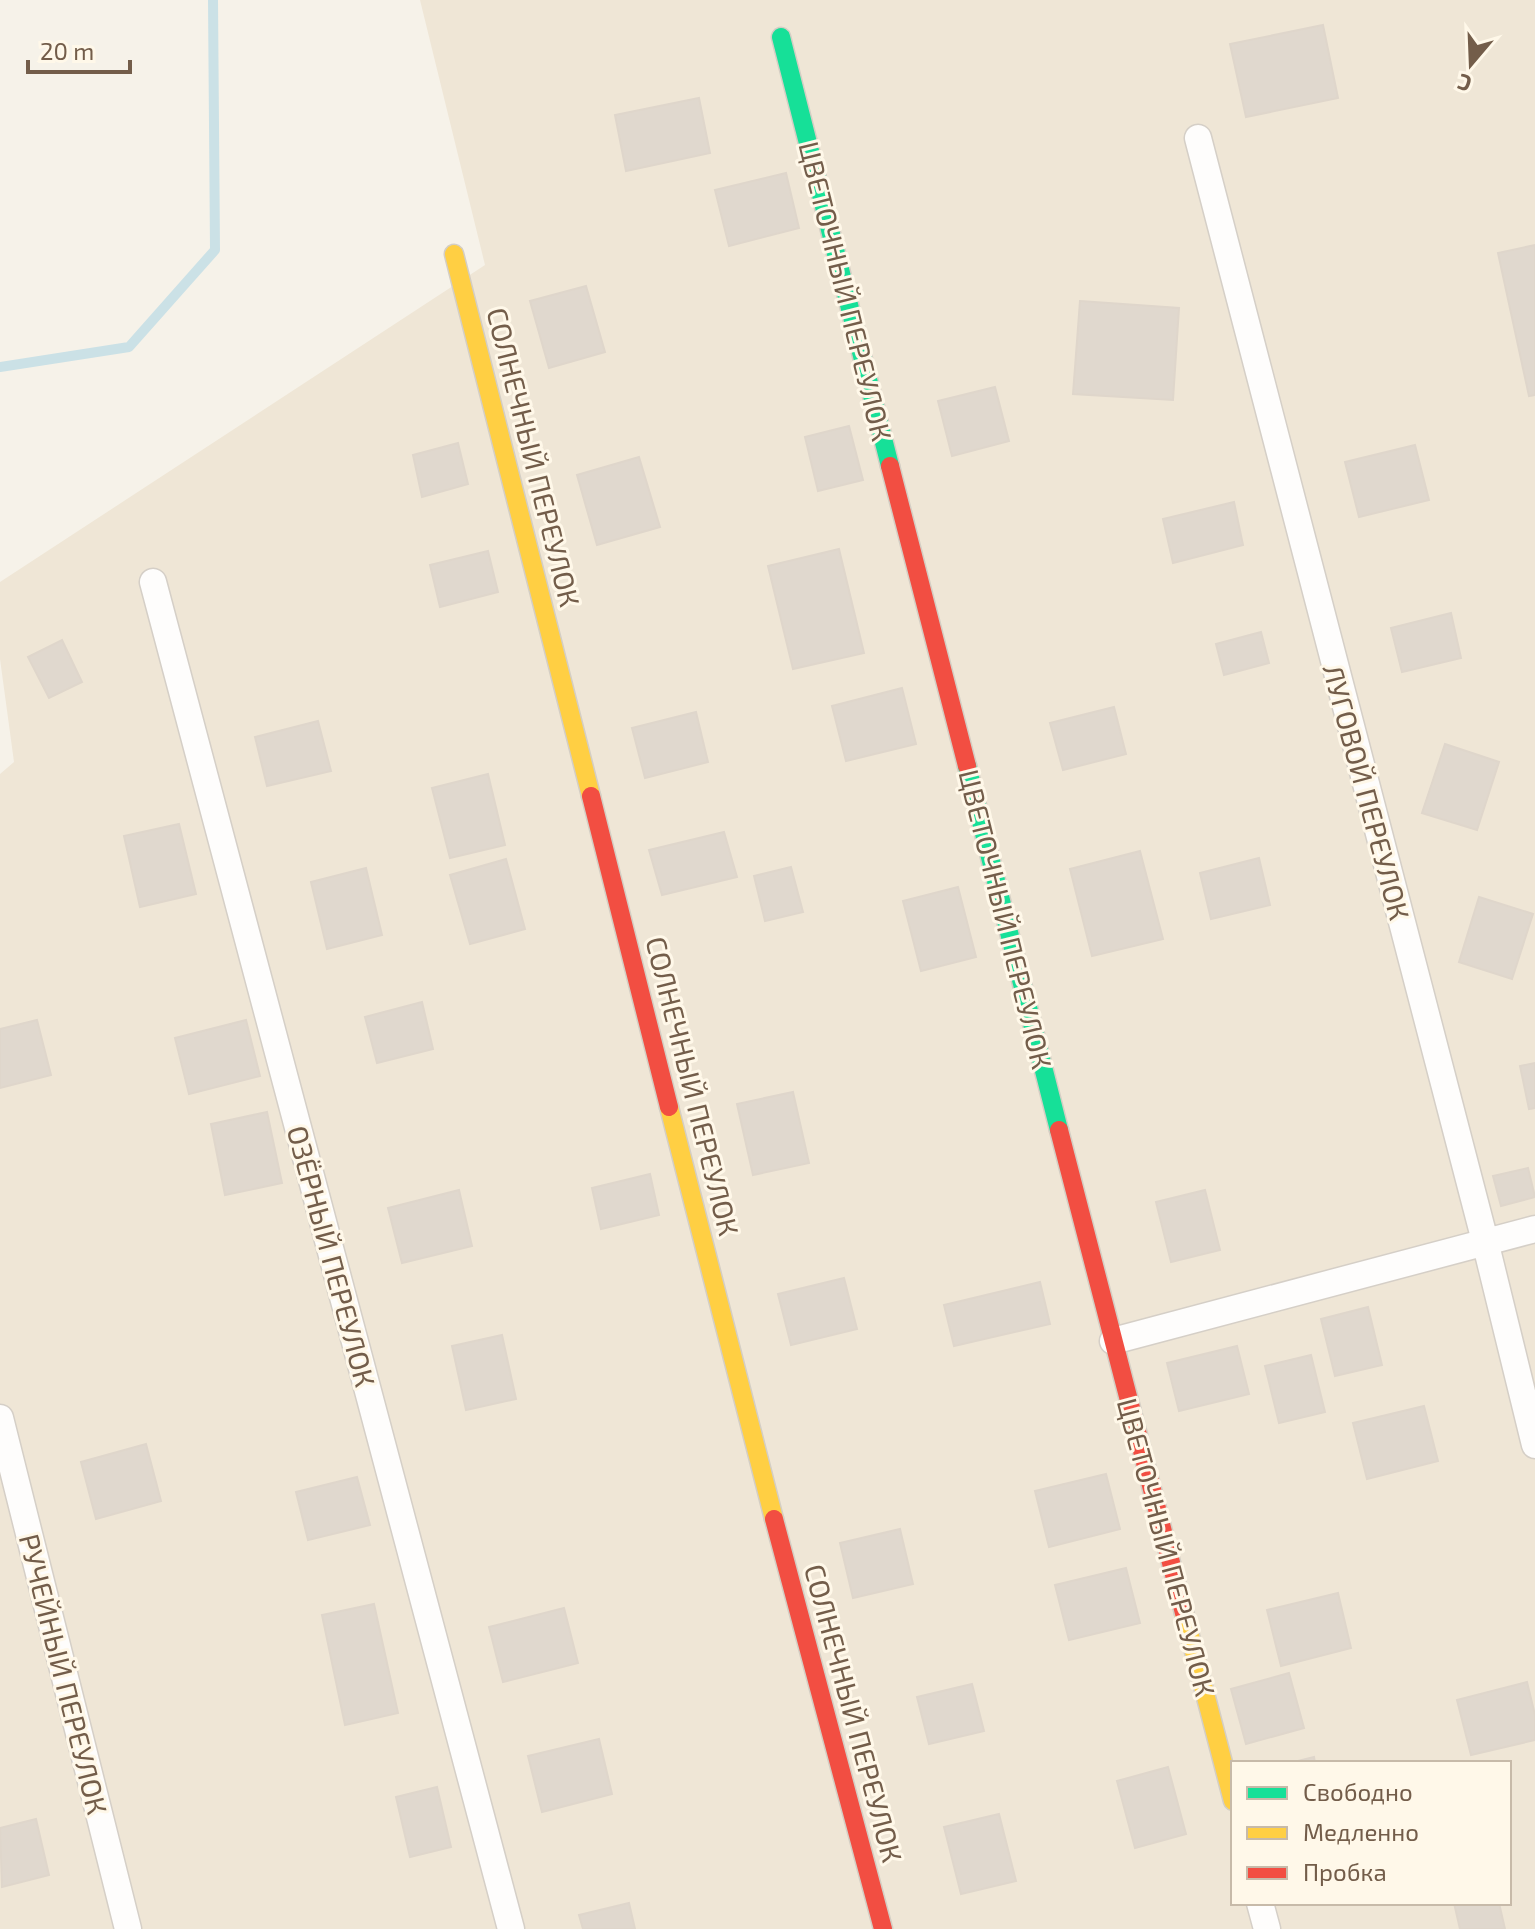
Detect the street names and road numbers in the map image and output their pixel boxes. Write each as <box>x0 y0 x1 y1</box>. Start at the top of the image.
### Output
street label: ЦВЕТОЧНЫЙ ПЕРЕУЛОК <box>792 138 900 444</box>
street label: СОЛНЕЧНЫЙ ПЕРЕУЛОК <box>480 304 588 610</box>
street label: ЛУГОВОЙ ПЕРЕУЛОК <box>1317 660 1417 924</box>
street label: ЦВЕТОЧНЫЙ ПЕРЕУЛОК <box>952 766 1060 1072</box>
street label: СОЛНЕЧНЫЙ ПЕРЕУЛОК <box>639 933 747 1239</box>
street label: ОЗЁРНЫЙ ПЕРЕУЛОК <box>281 1122 383 1390</box>
street label: ЦВЕТОЧНЫЙ ПЕРЕУЛОК <box>1111 1394 1223 1700</box>
street label: РУЧЕЙНЫЙ ПЕРЕУЛОК <box>13 1530 115 1818</box>
street label: СОЛНЕЧНЫЙ ПЕРЕУЛОК <box>798 1560 910 1866</box>

